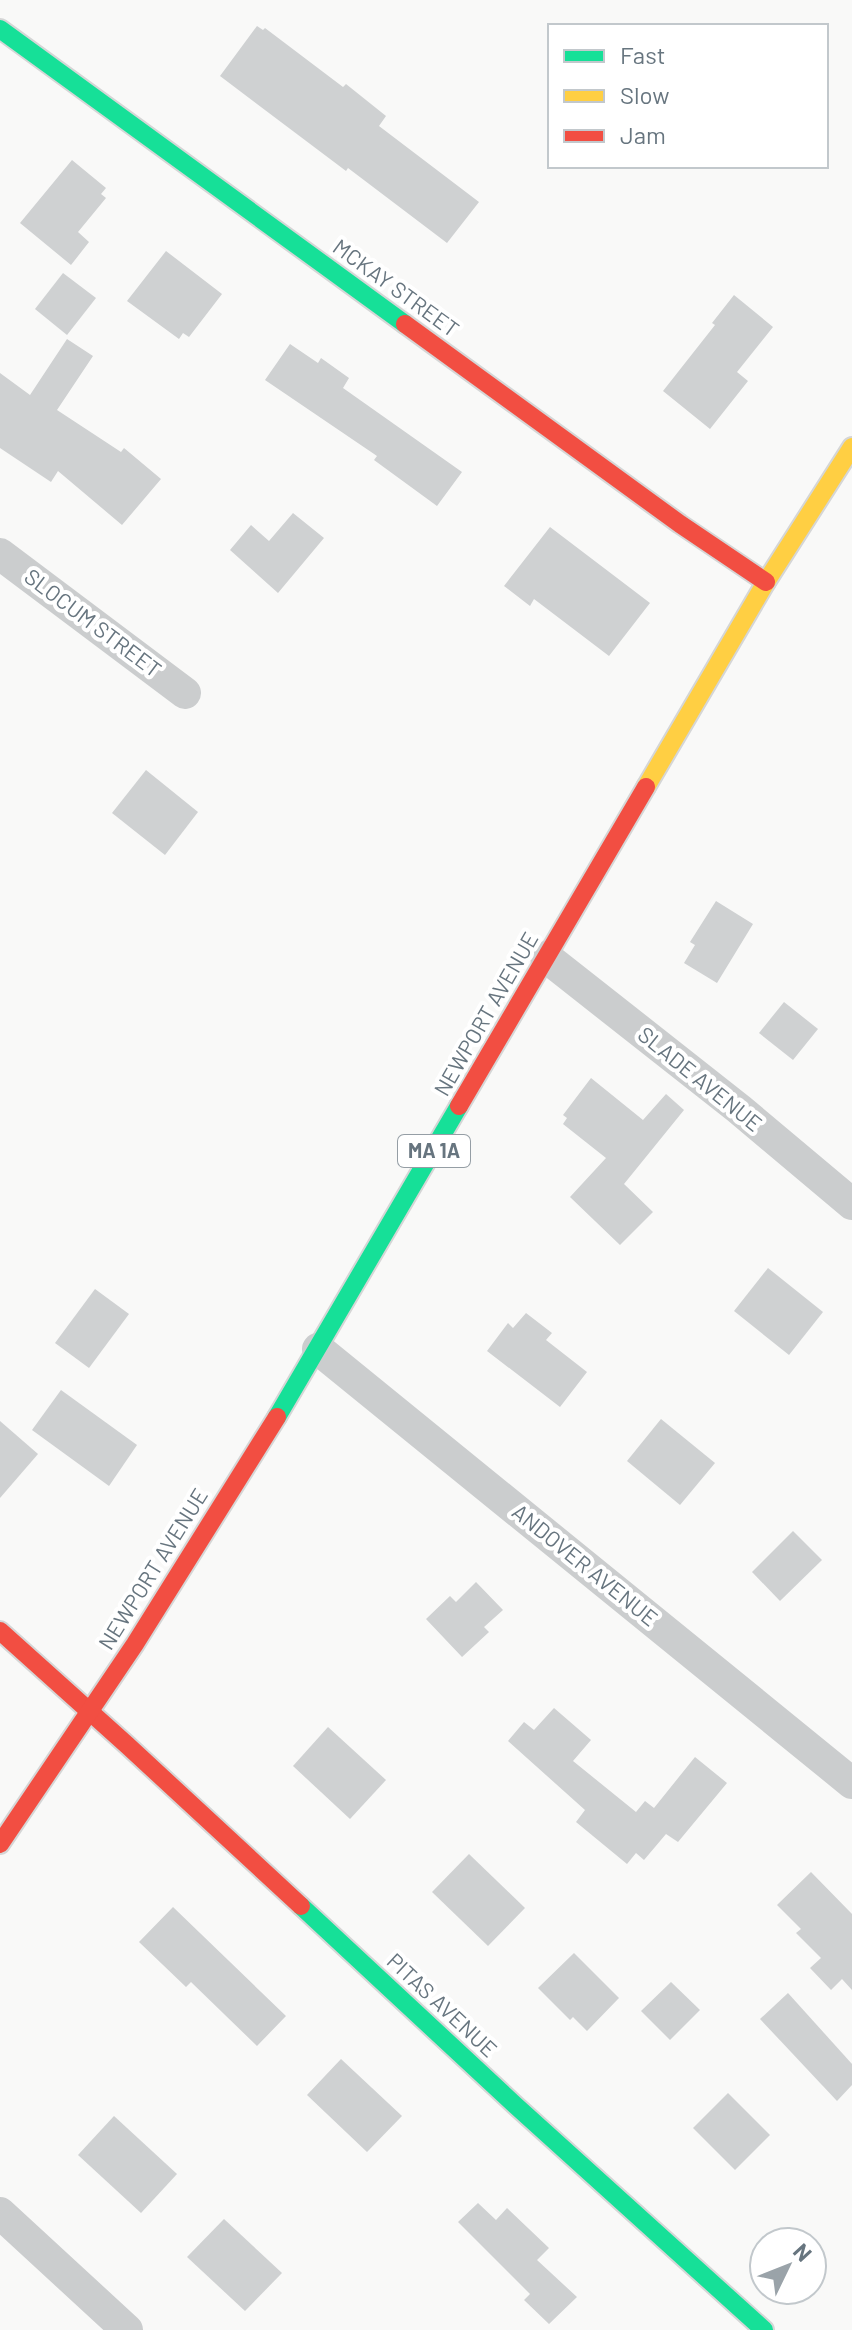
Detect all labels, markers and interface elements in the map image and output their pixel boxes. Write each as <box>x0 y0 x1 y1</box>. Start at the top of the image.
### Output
legend <box>548 24 828 168</box>
text: Fast <box>620 40 665 69</box>
text: Slow <box>620 80 669 109</box>
text: Jam <box>620 120 666 149</box>
street label: MCKAY STREET <box>329 233 465 342</box>
street label: SLOCUM STREET <box>20 562 167 682</box>
street label: NEWPORT AVENUE <box>428 927 543 1100</box>
street label: SLADE AVENUE <box>634 1020 768 1136</box>
road number: MA 1A <box>398 1135 470 1167</box>
street label: NEWPORT AVENUE <box>92 1483 212 1654</box>
street label: ANDOVER AVENUE <box>508 1498 664 1631</box>
street label: PITAS AVENUE <box>382 1947 503 2062</box>
north arrow <box>748 2226 828 2306</box>
text: N <box>789 2237 818 2266</box>

